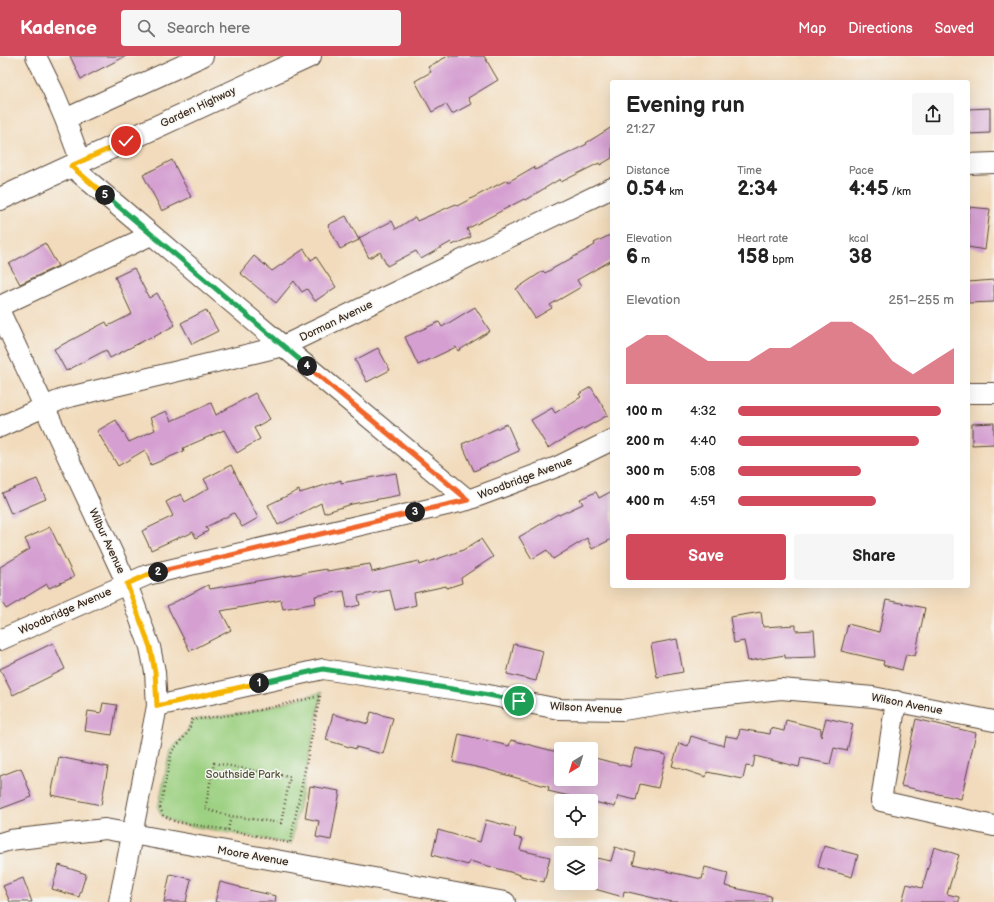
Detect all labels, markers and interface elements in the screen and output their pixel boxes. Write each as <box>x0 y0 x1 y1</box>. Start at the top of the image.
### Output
search box <box>121 10 401 46</box>
text: Kadence <box>20 17 97 40</box>
icon: search <box>135 17 157 39</box>
text: Search here <box>167 19 250 38</box>
text: Map <box>798 20 826 37</box>
text: Directions <box>848 20 913 37</box>
text: Saved <box>935 20 974 37</box>
street label: Garden Highway <box>158 84 238 130</box>
text: Evening run <box>626 92 745 119</box>
button: share <box>912 93 954 135</box>
text: 21:27 <box>626 121 655 137</box>
pin <box>109 124 143 158</box>
icon: check <box>115 130 137 152</box>
text: Distance <box>626 164 670 177</box>
text: Time <box>737 164 762 177</box>
text: Pace <box>849 164 874 177</box>
text: 0.54 <box>626 177 666 201</box>
text: 2:34 <box>737 177 778 201</box>
text: 4:45 <box>849 177 889 201</box>
pin: 5 <box>95 185 115 205</box>
text: km <box>666 185 684 198</box>
text: /km <box>889 185 911 198</box>
text: 5 <box>102 188 108 201</box>
text: Elevation <box>626 232 672 245</box>
text: Heart rate <box>737 232 788 245</box>
text: kcal <box>849 232 868 245</box>
text: 6 <box>626 245 638 269</box>
text: 158 <box>737 245 769 269</box>
text: 38 <box>849 245 872 269</box>
text: m <box>638 253 650 266</box>
text: bpm <box>769 253 794 266</box>
text: Elevation <box>626 292 680 308</box>
text: 251–255 m <box>888 292 954 308</box>
street label: Dorman Avenue <box>297 298 375 344</box>
pin: 4 <box>297 356 317 376</box>
text: 4 <box>304 359 310 372</box>
text: 100 m <box>626 403 662 419</box>
text: 4:32 <box>690 403 716 419</box>
text: 200 m <box>626 433 664 449</box>
text: 4:40 <box>690 433 716 449</box>
street label: Woodbridge Avenue <box>476 454 574 502</box>
text: 300 m <box>626 463 664 479</box>
text: 5:08 <box>690 463 715 479</box>
text: 400 m <box>626 493 664 509</box>
text: 4:59 <box>690 493 716 509</box>
pin: 3 <box>405 502 425 522</box>
text: 3 <box>412 505 418 518</box>
street label: Wilbur Avenue <box>86 506 128 576</box>
button: Save <box>626 534 786 580</box>
button: Share <box>794 534 954 580</box>
pin: 2 <box>148 562 168 582</box>
text: 2 <box>155 565 161 578</box>
street label: Woodbridge Avenue <box>17 585 114 637</box>
pin: 1 <box>249 673 269 693</box>
text: 1 <box>257 676 261 689</box>
pin <box>502 684 536 718</box>
icon: arrive <box>508 690 530 712</box>
street label: Wilson Avenue <box>870 691 944 717</box>
street label: Wilson Avenue <box>550 700 623 716</box>
north arrow <box>554 742 598 786</box>
map controls <box>554 742 598 890</box>
park label: Southside Park <box>206 768 281 781</box>
button: locate <box>554 794 598 838</box>
street label: Moore Avenue <box>216 843 290 869</box>
button: layers <box>554 846 598 890</box>

